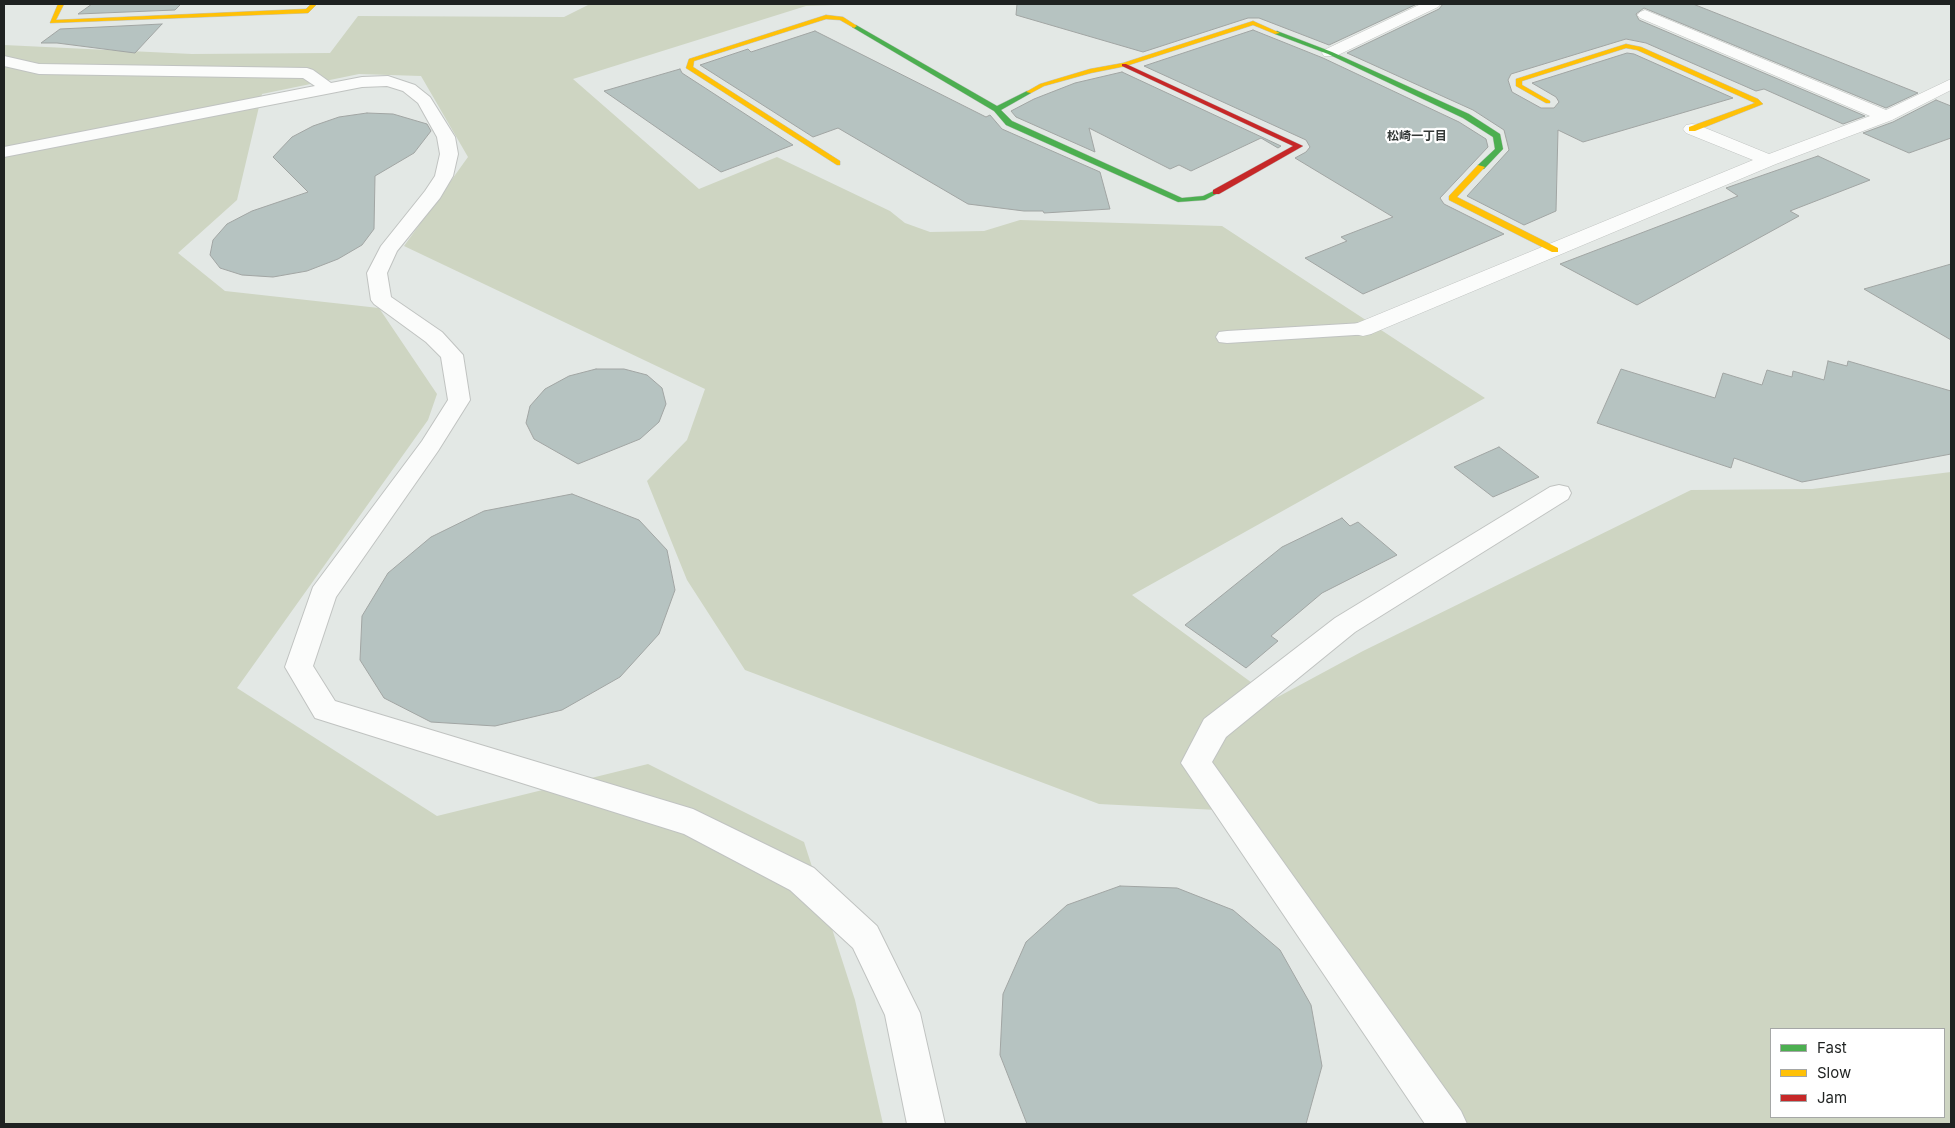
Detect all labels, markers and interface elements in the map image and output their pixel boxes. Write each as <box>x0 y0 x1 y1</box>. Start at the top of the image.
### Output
district label: 松崎一丁目 <box>1387 129 1447 143</box>
legend <box>1770 1028 1945 1118</box>
text: Fast <box>1817 1038 1847 1057</box>
text: Slow <box>1817 1063 1851 1082</box>
text: Jam <box>1817 1088 1847 1107</box>

